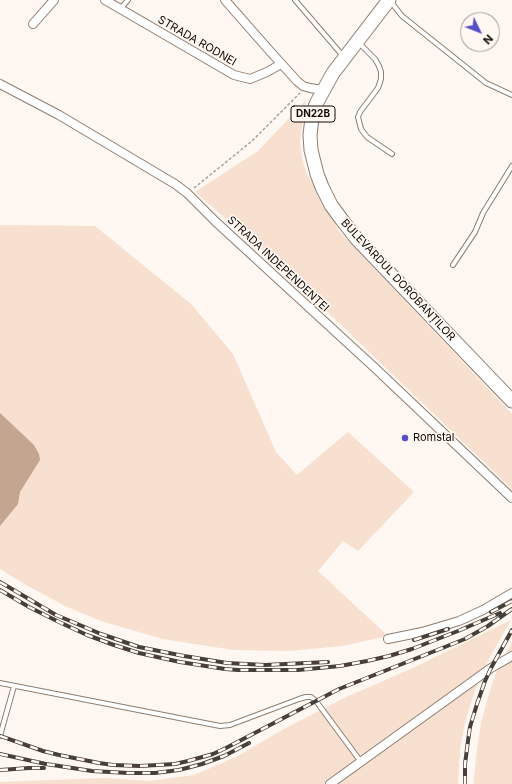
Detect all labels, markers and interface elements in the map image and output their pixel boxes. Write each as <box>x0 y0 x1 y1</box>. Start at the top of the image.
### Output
north arrow <box>460 12 500 52</box>
street label: STRADA RODNEI <box>155 13 239 69</box>
text: N <box>480 32 496 47</box>
road number: DN22B <box>291 106 335 122</box>
street label: STRADA INDEPENDENȚEI <box>224 213 332 315</box>
street label: BULEVARDUL DOROBANȚILOR <box>338 216 458 344</box>
place label: Romstal <box>413 431 454 445</box>
marker: Romstal <box>400 433 410 443</box>

